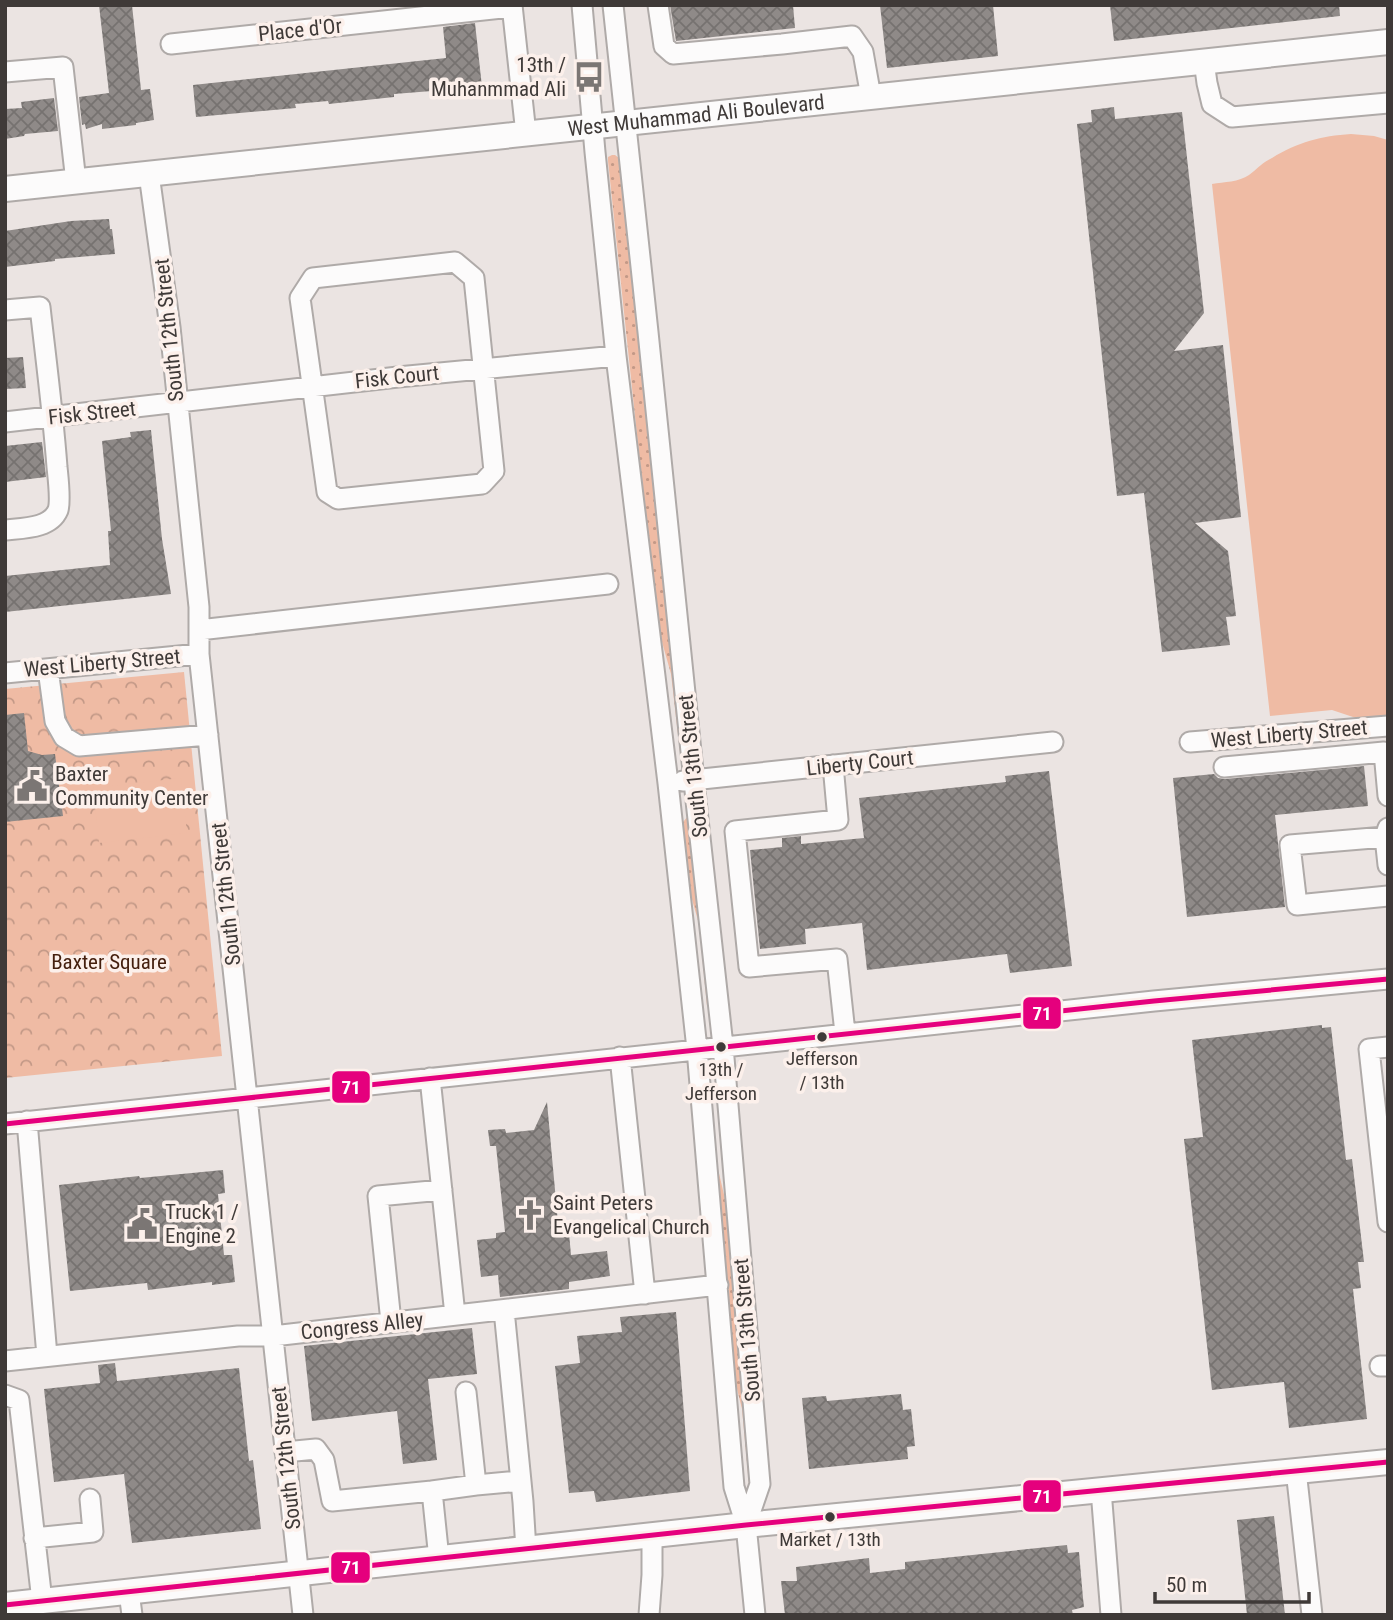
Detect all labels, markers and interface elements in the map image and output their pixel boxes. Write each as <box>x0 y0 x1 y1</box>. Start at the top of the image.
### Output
street label: Place d'Or <box>257 14 343 46</box>
place label: 13th / Muhanmmad Ali <box>431 53 566 101</box>
bus stop icon: 13th / Muhanmmad Ali <box>572 60 606 94</box>
street label: West Muhammad Ali Boulevard <box>566 90 826 141</box>
street label: South 12th Street <box>150 257 188 403</box>
street label: Fisk Court <box>354 361 440 393</box>
street label: Fisk Street <box>47 396 137 430</box>
street label: West Liberty Street <box>23 644 181 682</box>
street label: South 13th Street <box>674 693 712 839</box>
street label: West Liberty Street <box>1210 715 1368 753</box>
street label: Liberty Court <box>805 745 915 781</box>
place label: Baxter Community Center <box>55 762 208 810</box>
public building icon: Baxter Community Center <box>15 769 49 803</box>
street label: South 12th Street <box>207 821 245 967</box>
park label: Baxter Square <box>51 950 167 974</box>
line badge: 71 <box>1022 996 1062 1030</box>
text: 71 <box>1032 1002 1052 1025</box>
marker: Jefferson / 13th <box>815 1030 829 1044</box>
marker: 13th / Jefferson <box>714 1040 728 1054</box>
place label: Jefferson / 13th <box>786 1047 858 1094</box>
place label: 13th / Jefferson <box>685 1058 757 1105</box>
line badge: 71 <box>331 1070 371 1104</box>
text: 71 <box>341 1076 361 1099</box>
place label: Saint Peters Evangelical Church <box>553 1191 710 1239</box>
church icon: Saint Peters Evangelical Church <box>513 1198 547 1232</box>
place label: Truck 1 / Engine 2 <box>165 1200 239 1248</box>
public building icon: Truck 1 / Engine 2 <box>125 1207 159 1241</box>
street label: South 13th Street <box>729 1257 765 1403</box>
street label: Congress Alley <box>299 1308 425 1344</box>
street label: South 12th Street <box>267 1385 305 1531</box>
line badge: 71 <box>1022 1479 1062 1513</box>
text: 71 <box>1032 1485 1052 1508</box>
marker: Market / 13th <box>823 1510 837 1524</box>
place label: Market / 13th <box>779 1528 881 1551</box>
line badge: 71 <box>330 1551 371 1584</box>
text: 71 <box>341 1556 361 1579</box>
scale bar <box>1155 1560 1309 1604</box>
text: 50 m <box>1166 1573 1207 1597</box>

